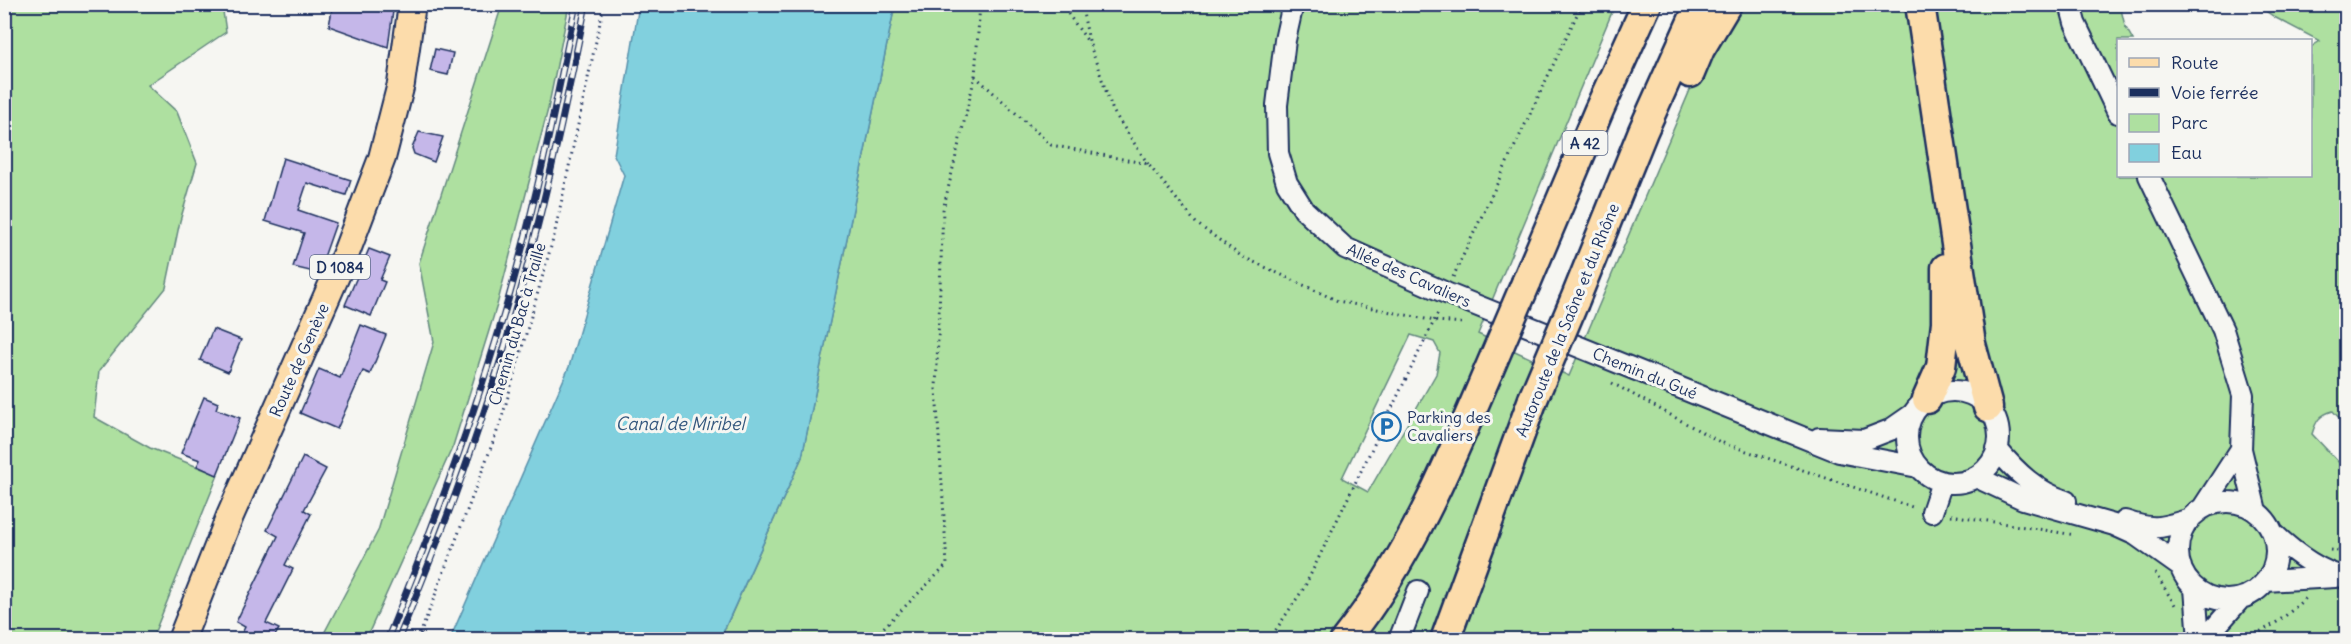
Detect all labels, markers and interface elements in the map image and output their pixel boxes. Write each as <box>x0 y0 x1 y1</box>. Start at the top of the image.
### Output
legend <box>2117 39 2312 177</box>
text: Route <box>2171 51 2219 74</box>
text: Voie ferrée <box>2171 81 2258 104</box>
text: Parc <box>2171 111 2208 134</box>
road number: A 42 <box>1562 131 1608 155</box>
text: Eau <box>2171 141 2202 164</box>
street label: Autoroute de la Saône et du Rhône <box>1511 200 1623 440</box>
street label: Allée des Cavaliers <box>1344 239 1474 311</box>
street label: Chemin du Bac à Traille <box>484 240 550 408</box>
road number: D 1084 <box>310 255 370 279</box>
street label: Route de Genève <box>265 300 333 420</box>
street label: Chemin du Gué <box>1590 343 1700 403</box>
place label: Parking des Cavaliers <box>1407 407 1491 445</box>
parking icon: Parking des Cavaliers <box>1370 410 1402 442</box>
water label: Canal de Miribel <box>615 412 748 435</box>

